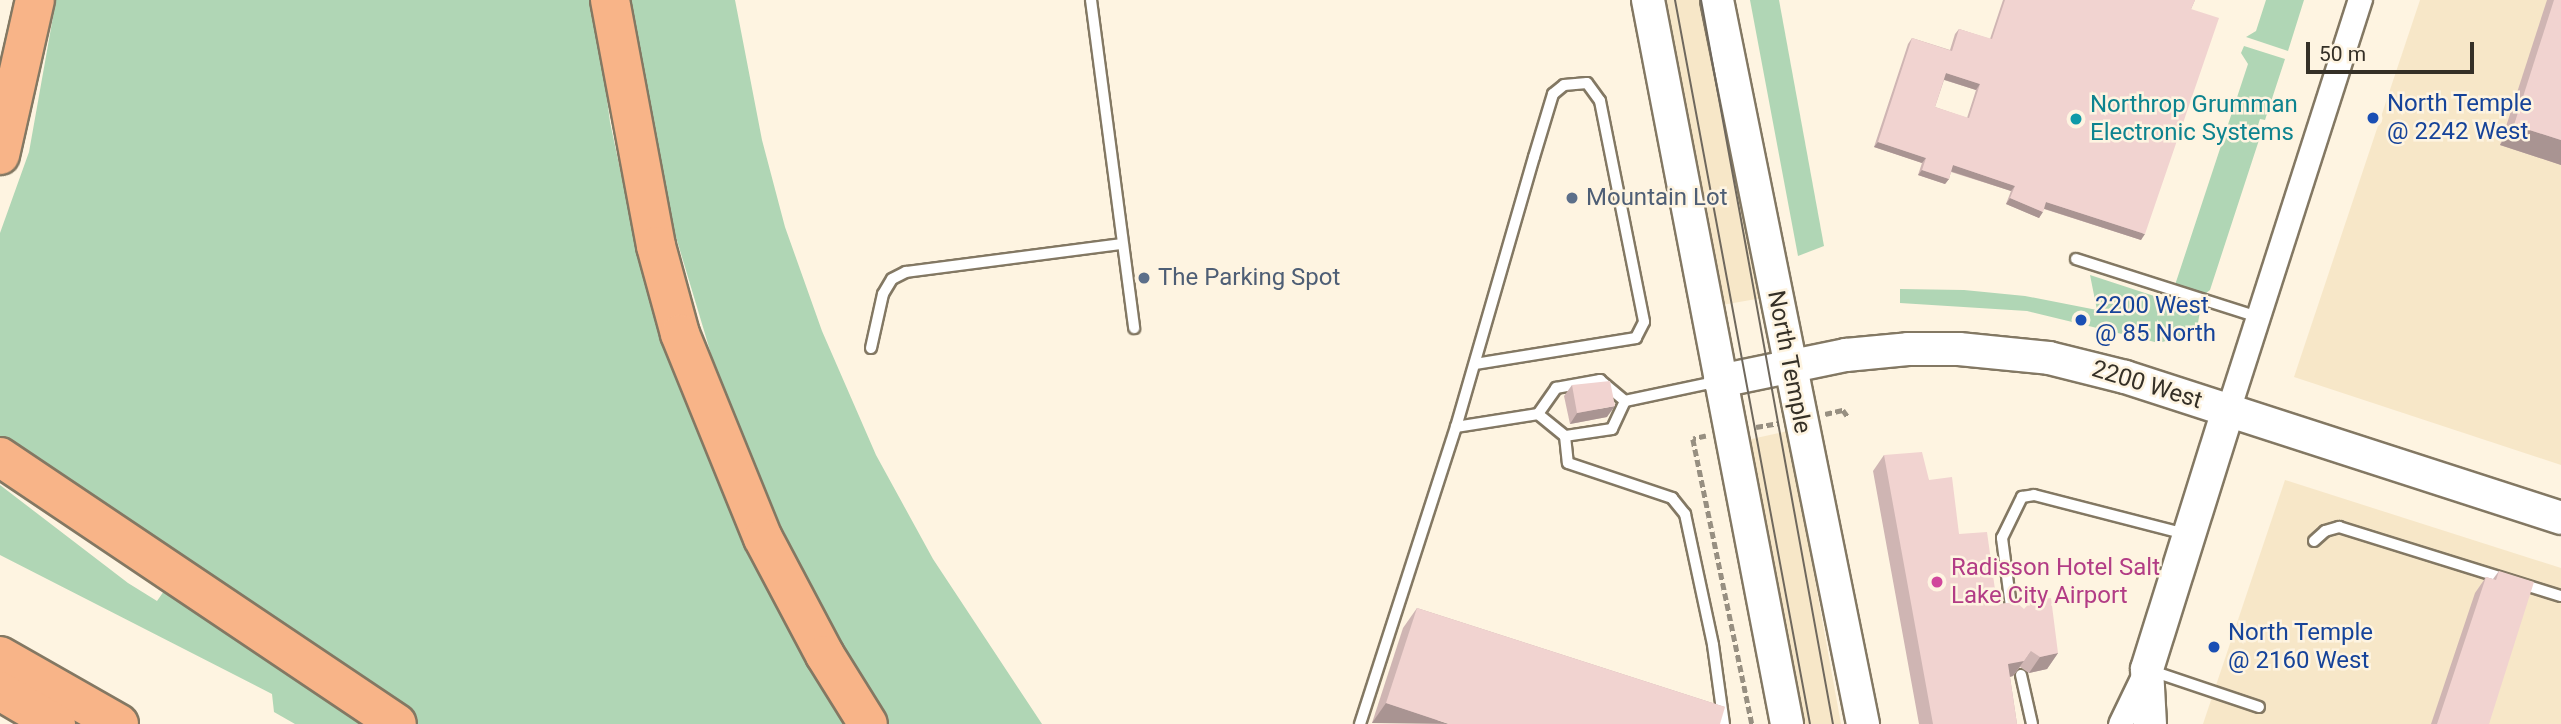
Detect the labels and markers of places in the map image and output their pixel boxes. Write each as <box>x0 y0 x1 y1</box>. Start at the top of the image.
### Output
place label: North Temple @ 2242 West <box>2387 90 2533 146</box>
place label: Northrop Grumman Electronic Systems <box>2090 91 2298 147</box>
marker: North Temple @ 2242 West <box>2365 110 2381 126</box>
marker: Northrop Grumman Electronic Systems <box>2068 111 2084 127</box>
place label: Mountain Lot <box>1586 184 1728 212</box>
marker: Mountain Lot <box>1564 190 1580 206</box>
place label: The Parking Spot <box>1158 264 1340 292</box>
marker: The Parking Spot <box>1136 270 1152 286</box>
place label: 2200 West @ 85 North <box>2095 292 2216 348</box>
marker: 2200 West @ 85 North <box>2073 312 2089 328</box>
place label: Radisson Hotel Salt Lake City Airport <box>1951 554 2160 610</box>
marker: Radisson Hotel Salt Lake City Airport <box>1929 574 1945 590</box>
place label: North Temple @ 2160 West <box>2228 619 2374 675</box>
marker: North Temple @ 2160 West <box>2206 639 2222 655</box>

